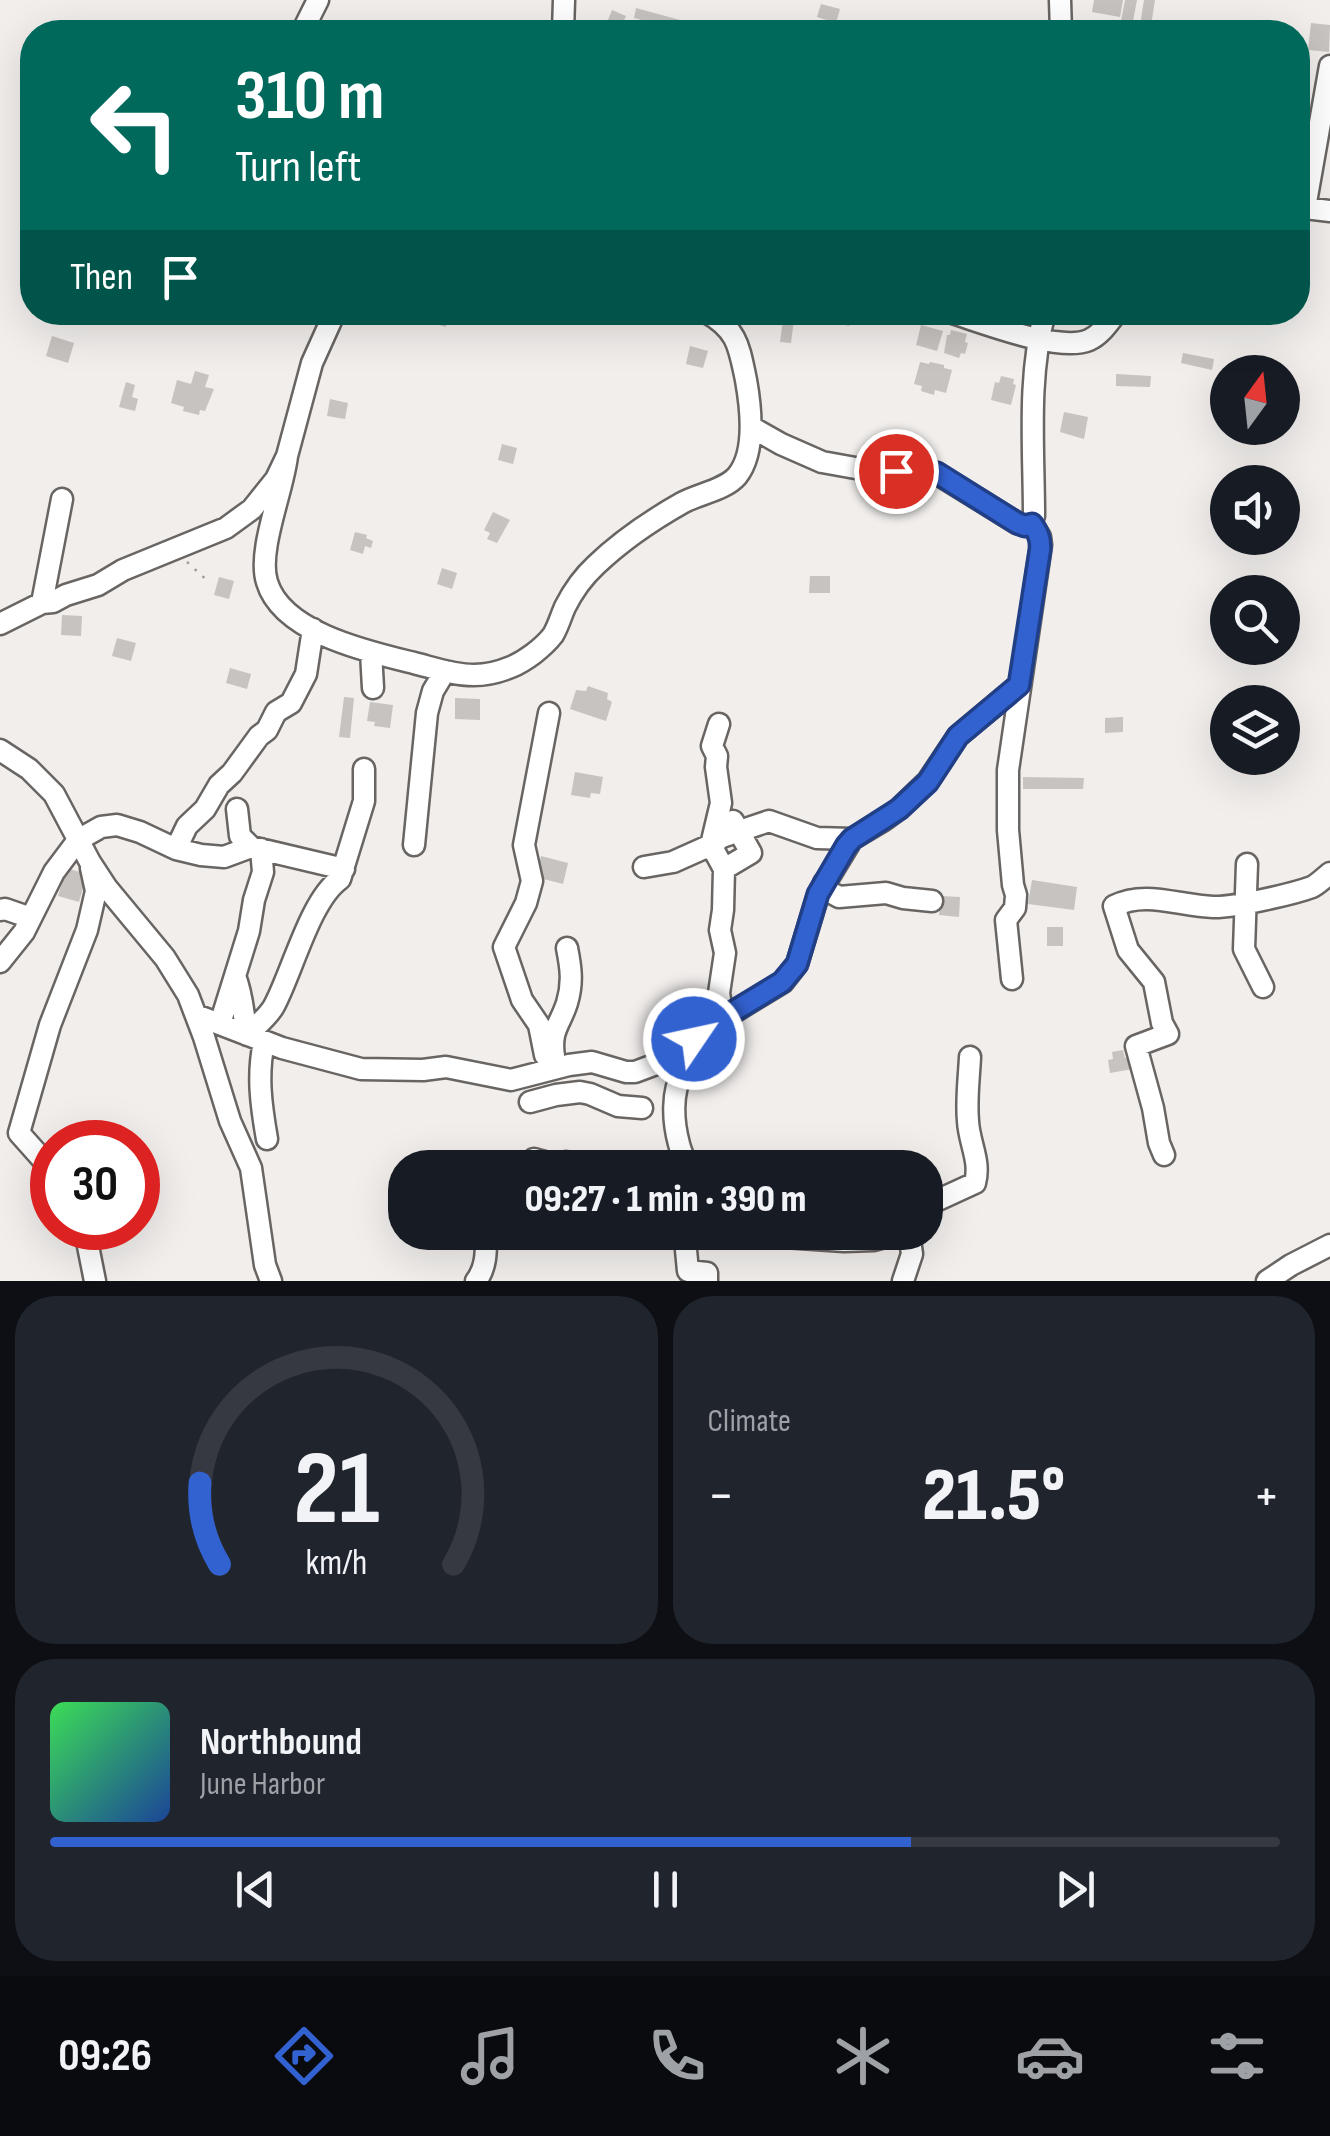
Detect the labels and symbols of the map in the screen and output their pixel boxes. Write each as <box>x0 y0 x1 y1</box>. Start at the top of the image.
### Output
north arrow <box>1210 355 1300 445</box>
pin <box>854 429 939 514</box>
position arrow <box>642 987 746 1091</box>
speed limit sign: 30 <box>30 1120 160 1250</box>

